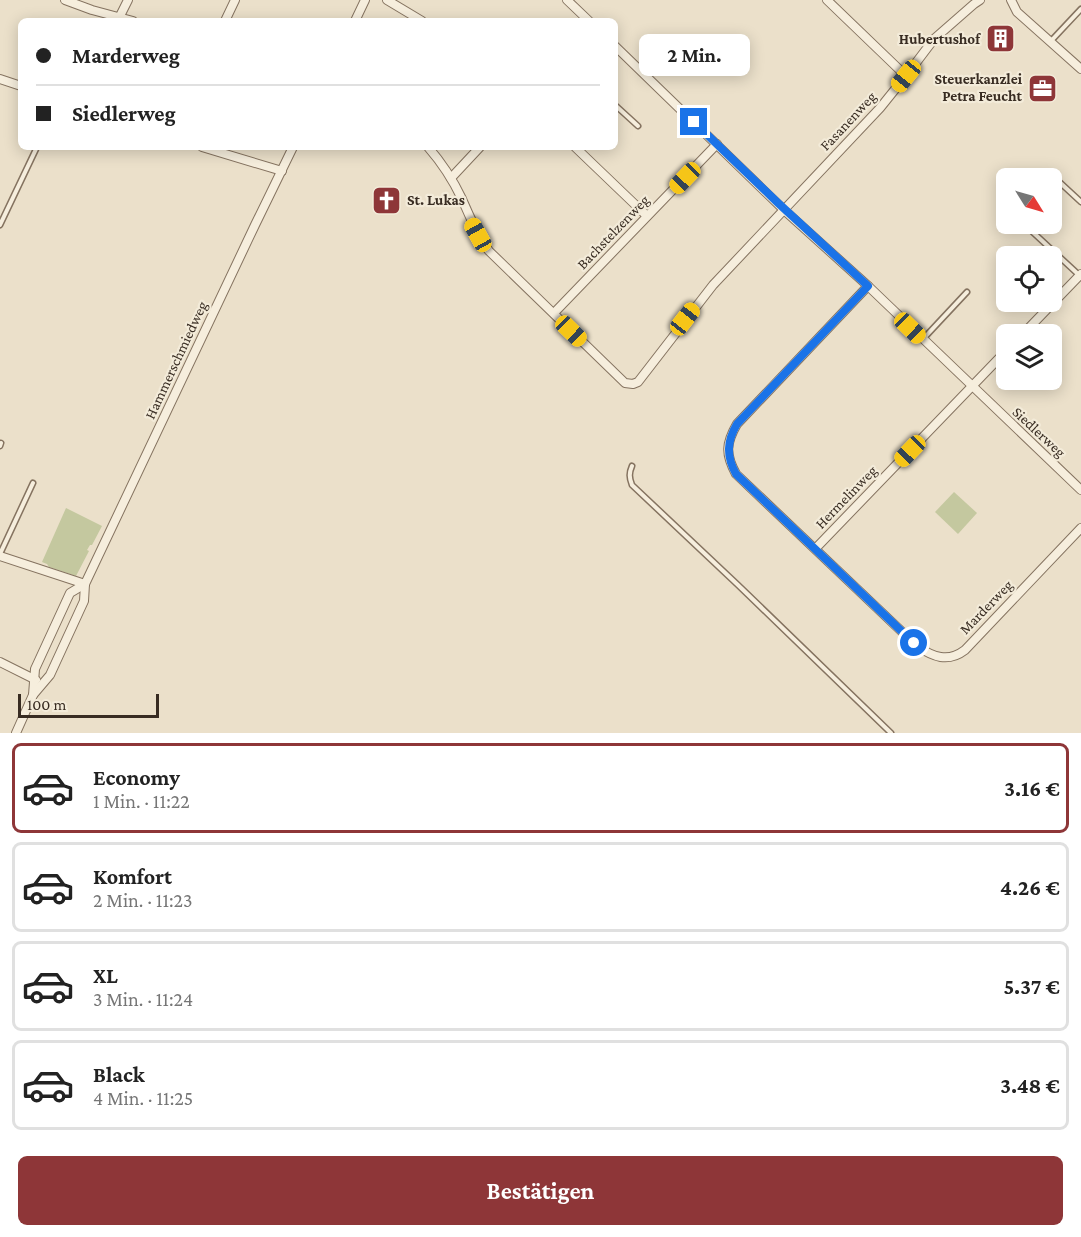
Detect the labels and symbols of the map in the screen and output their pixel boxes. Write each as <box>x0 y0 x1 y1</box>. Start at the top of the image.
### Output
building icon: Hubertushof <box>985 23 1017 55</box>
place label: Hubertushof <box>899 31 981 47</box>
callout: 2 Min. <box>638 35 750 77</box>
car <box>888 56 924 96</box>
place label: Steuerkanzlei Petra Feucht <box>934 71 1023 104</box>
office icon: Steuerkanzlei Petra Feucht <box>1027 72 1059 104</box>
street label: Fasanenweg <box>817 88 880 154</box>
route end <box>680 108 707 135</box>
car <box>666 159 704 197</box>
north arrow <box>996 168 1062 234</box>
church icon: St. Lukas <box>370 184 402 216</box>
place label: St. Lukas <box>407 192 465 208</box>
street label: Bachstelzenweg <box>574 192 653 273</box>
car <box>461 215 495 255</box>
street label: Hammerschmiedweg <box>142 299 211 422</box>
car <box>667 299 703 339</box>
car <box>891 309 929 347</box>
car <box>552 312 590 350</box>
street label: Siedlerweg <box>1009 404 1069 461</box>
car <box>891 432 929 470</box>
street label: Hermelinweg <box>812 462 881 532</box>
street label: Marderweg <box>956 577 1016 638</box>
route start <box>900 629 927 656</box>
scale bar <box>18 691 159 718</box>

